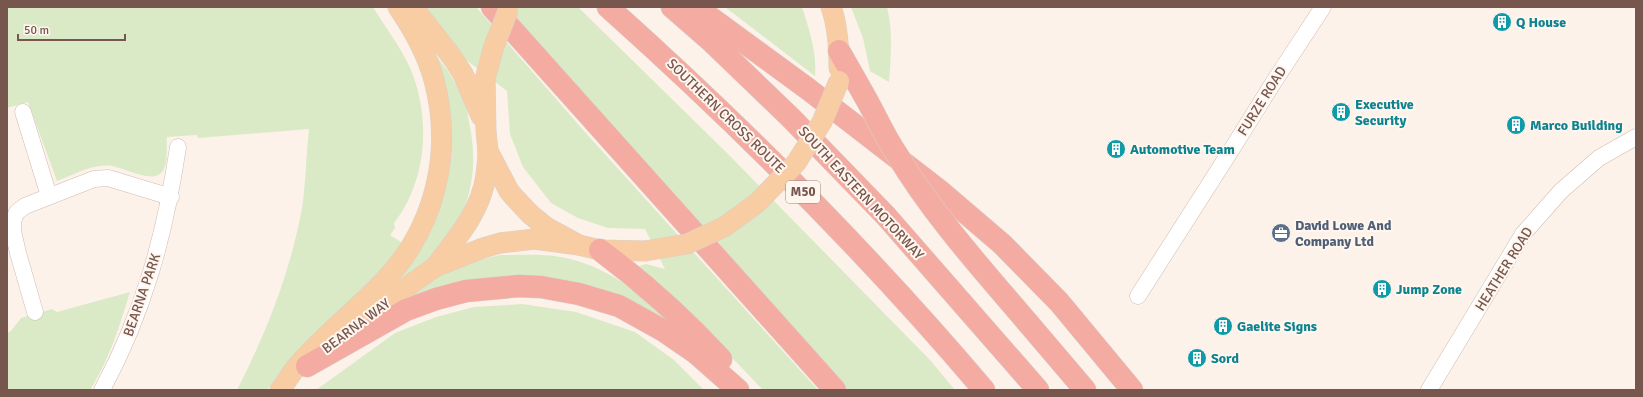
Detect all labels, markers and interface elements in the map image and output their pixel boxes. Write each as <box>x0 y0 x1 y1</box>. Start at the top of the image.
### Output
building icon: Q House <box>1491 11 1513 33</box>
place label: Q House <box>1516 14 1566 31</box>
scale bar <box>18 16 125 42</box>
text: 50 m <box>24 23 49 38</box>
street label: SOUTHERN CROSS ROUTE <box>663 55 789 177</box>
street label: FURZE ROAD <box>1234 63 1290 139</box>
place label: Executive Security <box>1355 96 1414 129</box>
building icon: Executive Security <box>1330 101 1352 123</box>
building icon: Marco Building <box>1505 114 1527 136</box>
place label: Marco Building <box>1530 117 1623 134</box>
street label: SOUTH EASTERN MOTORWAY <box>795 123 927 263</box>
building icon: Automotive Team <box>1105 138 1127 160</box>
place label: Automotive Team <box>1130 141 1235 158</box>
road number: M50 <box>786 181 820 203</box>
place label: David Lowe And Company Ltd <box>1295 217 1392 250</box>
office icon: David Lowe And Company Ltd <box>1270 222 1292 244</box>
street label: HEATHER ROAD <box>1471 224 1537 314</box>
street label: BEARNA PARK <box>120 251 164 339</box>
building icon: Jump Zone <box>1371 278 1393 300</box>
place label: Jump Zone <box>1396 281 1462 298</box>
street label: BEARNA WAY <box>319 295 393 357</box>
building icon: Gaelite Signs <box>1212 315 1234 337</box>
place label: Gaelite Signs <box>1237 318 1317 335</box>
building icon: Sord <box>1186 347 1208 369</box>
place label: Sord <box>1211 350 1240 367</box>

